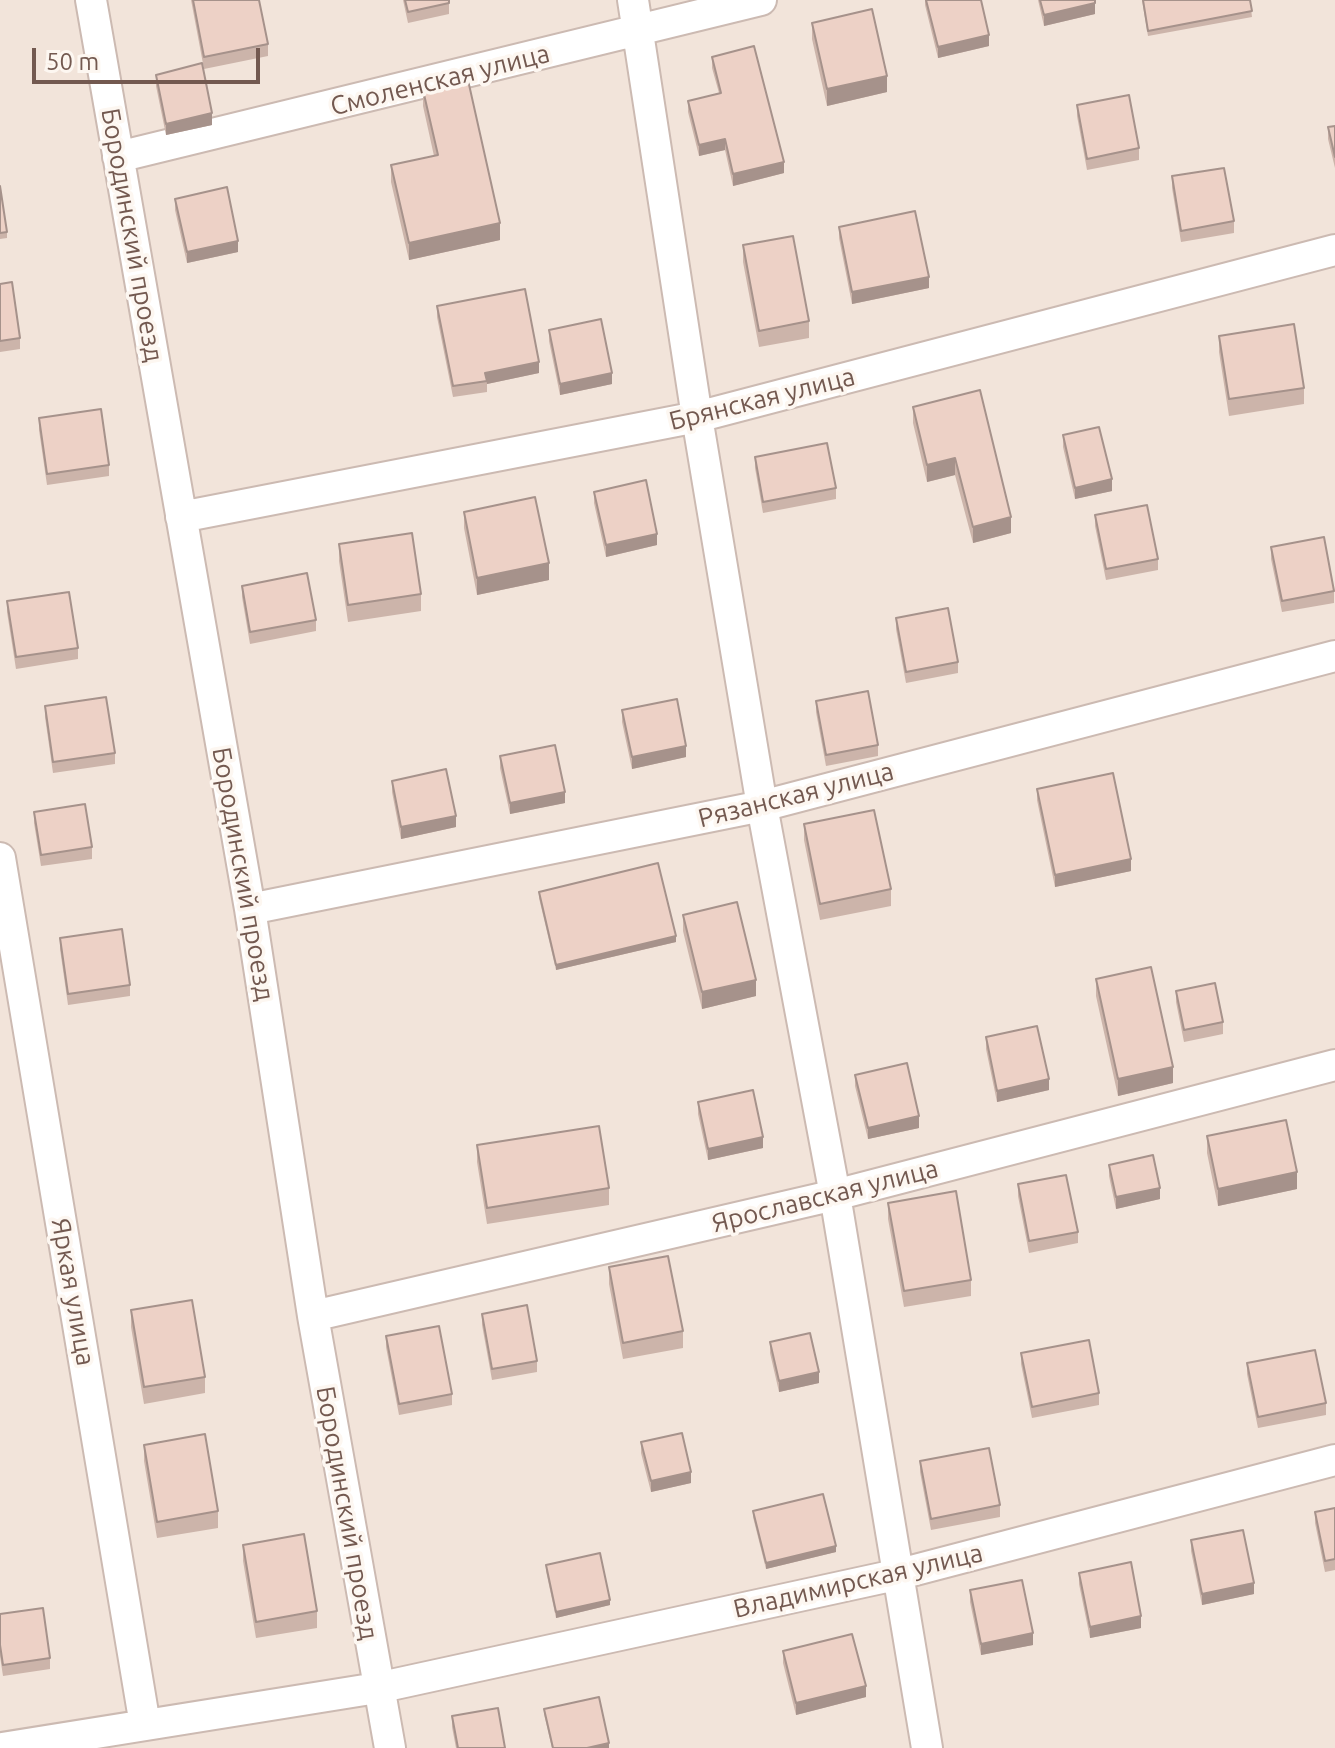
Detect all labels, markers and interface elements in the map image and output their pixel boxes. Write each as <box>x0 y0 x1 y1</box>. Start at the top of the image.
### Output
scale bar <box>36 32 264 82</box>
street label: Смоленская улица <box>327 38 553 122</box>
text: 50 m <box>46 48 99 75</box>
street label: Бородинский проезд <box>94 106 170 364</box>
street label: Брянская улица <box>666 361 858 437</box>
street label: Бородинский проезд <box>205 745 281 1003</box>
street label: Рязанская улица <box>695 756 897 834</box>
street label: Ярославская улица <box>709 1153 941 1239</box>
street label: Яркая улица <box>45 1216 101 1368</box>
street label: Бородинский проезд <box>309 1384 385 1642</box>
street label: Владимирская улица <box>730 1537 986 1625</box>

